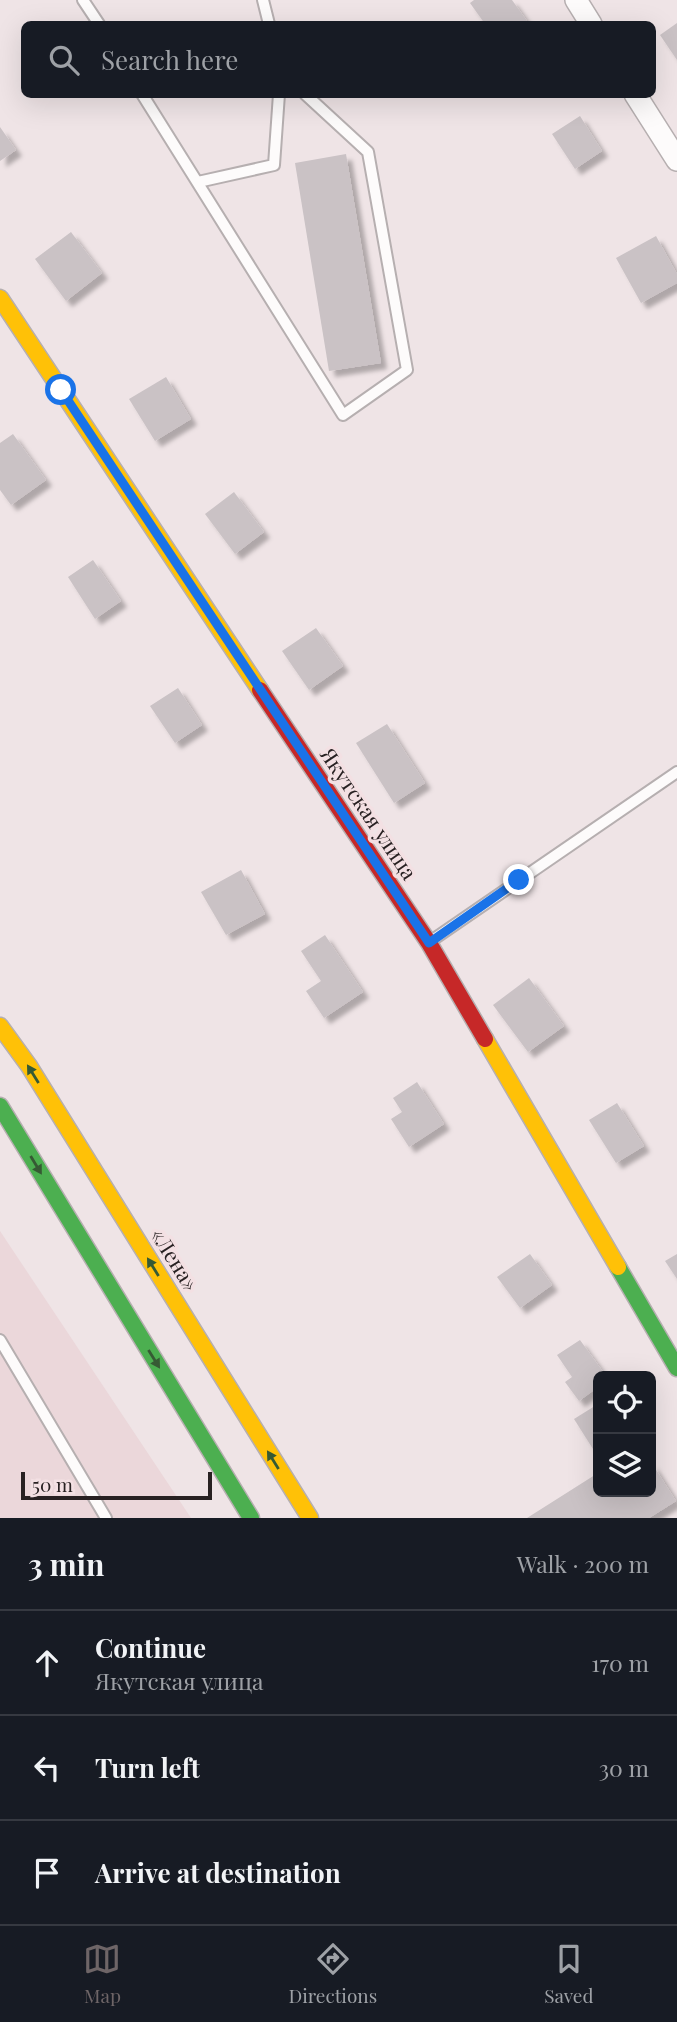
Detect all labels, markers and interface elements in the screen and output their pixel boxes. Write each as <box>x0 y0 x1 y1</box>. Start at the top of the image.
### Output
search box <box>21 21 656 98</box>
icon: search <box>45 41 83 79</box>
text: Search here <box>101 42 238 77</box>
route start <box>45 374 76 405</box>
street label: Якутская улица <box>314 740 425 885</box>
route end <box>503 864 534 895</box>
one-way arrow <box>27 1064 40 1083</box>
one-way arrow <box>29 1155 42 1174</box>
street label: «Лена» <box>146 1222 206 1296</box>
one-way arrow <box>147 1257 160 1277</box>
one-way arrow <box>147 1350 160 1369</box>
map controls <box>593 1371 656 1497</box>
button: locate <box>593 1371 656 1434</box>
button: layers <box>593 1434 656 1497</box>
one-way arrow <box>267 1451 280 1470</box>
scale bar <box>21 1469 212 1501</box>
text: 50 m <box>32 1471 73 1497</box>
text: 3 min <box>28 1544 104 1584</box>
text: Walk · 200 m <box>517 1548 649 1579</box>
text: Continue <box>95 1630 206 1665</box>
icon: ahead <box>28 1644 66 1682</box>
text: 170 m <box>591 1647 649 1678</box>
text: Якутская улица <box>95 1665 263 1696</box>
icon: left <box>28 1749 66 1787</box>
text: Turn left <box>95 1750 200 1785</box>
text: 30 m <box>599 1752 649 1783</box>
icon: arrive <box>28 1854 66 1892</box>
text: Arrive at destination <box>95 1855 341 1890</box>
tab: Map <box>83 1940 121 2008</box>
tab: Directions <box>288 1940 377 2008</box>
tab: Saved <box>544 1940 594 2008</box>

